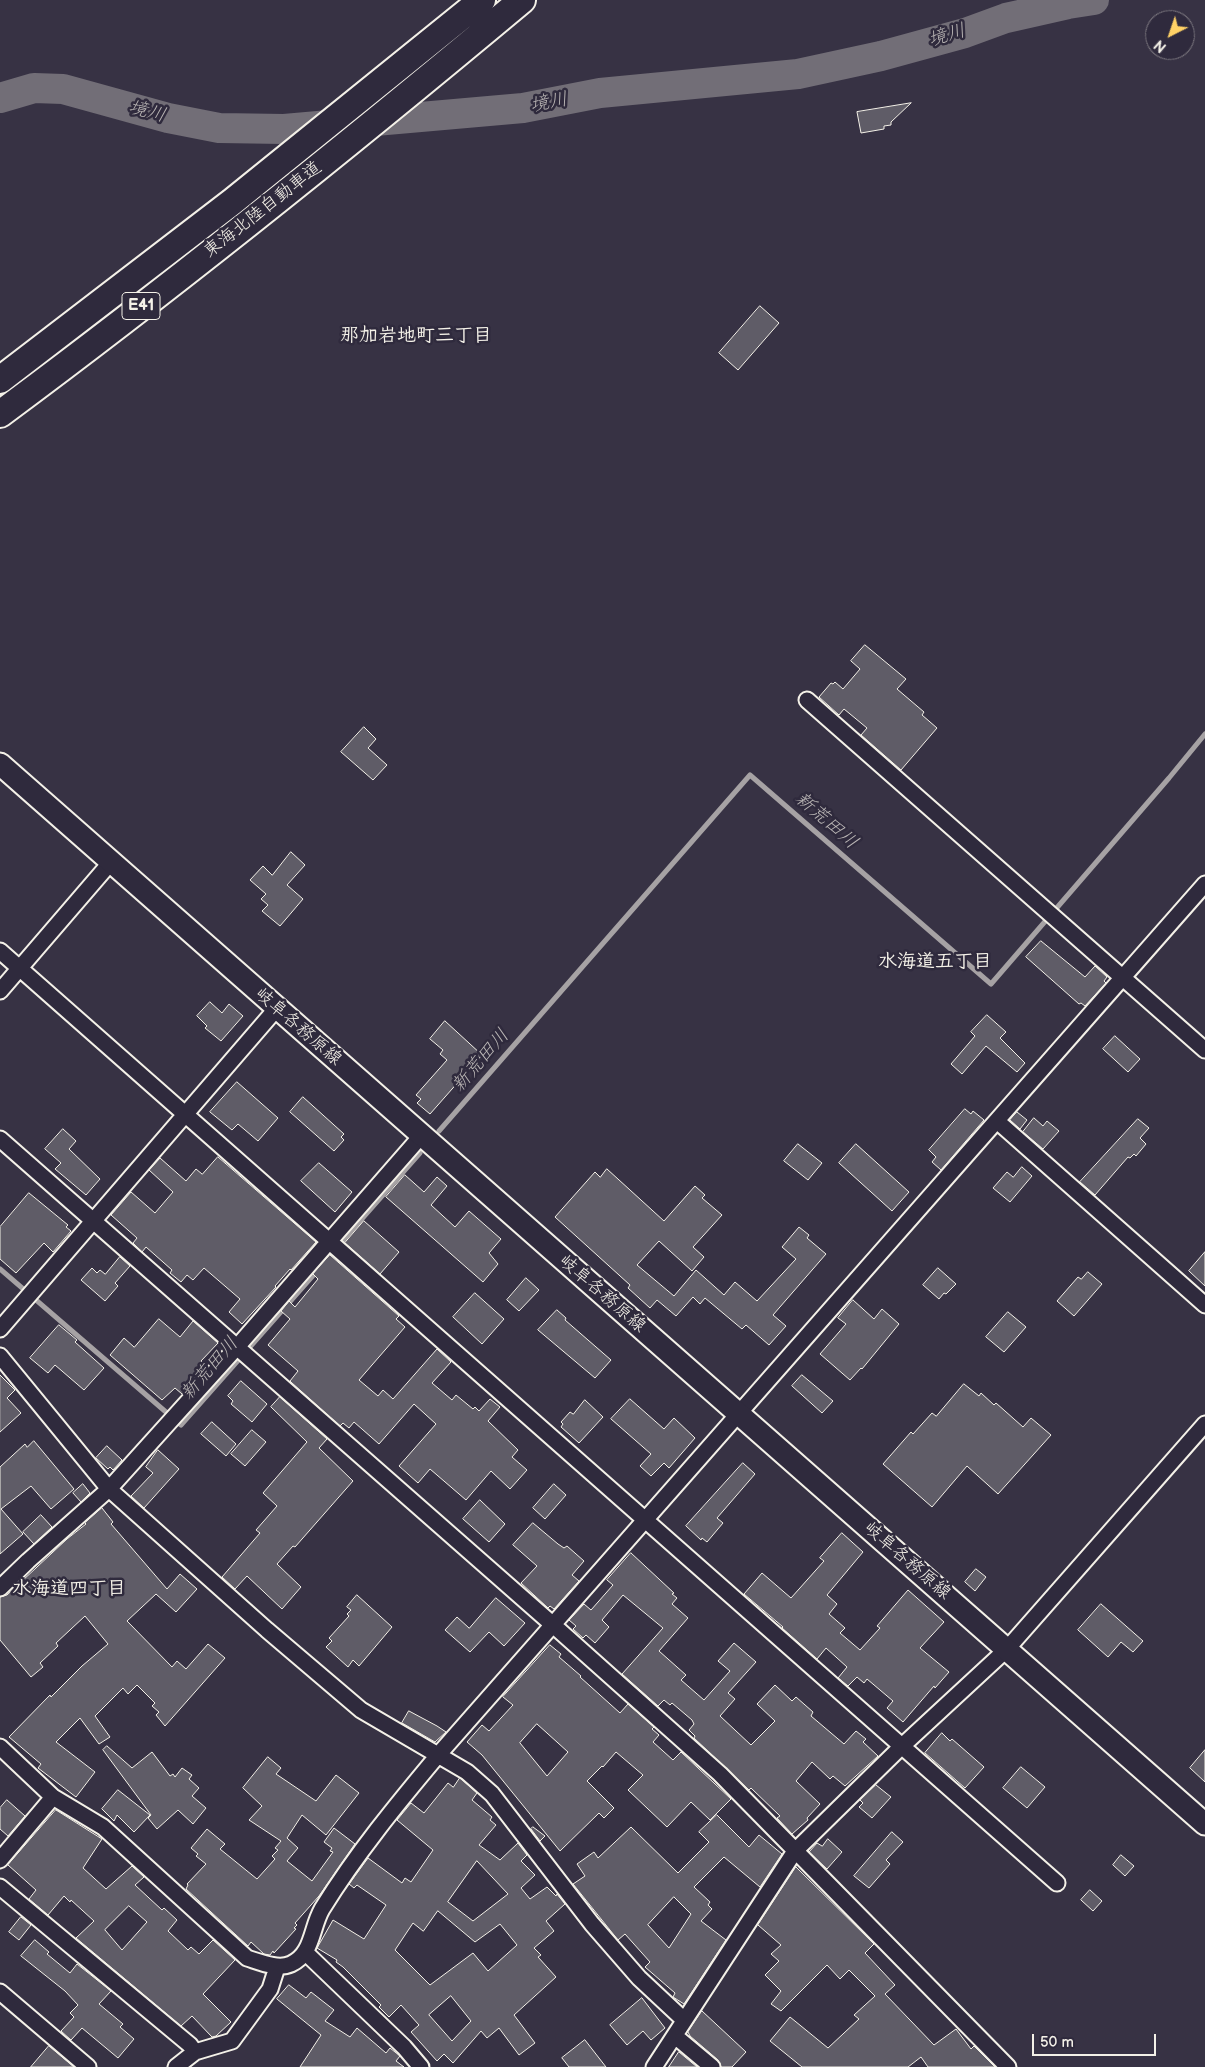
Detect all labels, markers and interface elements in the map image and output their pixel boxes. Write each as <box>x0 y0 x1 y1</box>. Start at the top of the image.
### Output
north arrow <box>1145 10 1195 60</box>
water label: 境川 <box>925 20 969 52</box>
text: N <box>1151 36 1170 56</box>
water label: 境川 <box>528 88 570 118</box>
water label: 境川 <box>126 96 168 128</box>
street label: 東海北陸自動車道 <box>200 157 326 263</box>
road number: E41 <box>122 292 160 320</box>
district label: 那加岩地町三丁目 <box>340 325 492 347</box>
water label: 新荒田川 <box>790 787 862 855</box>
district label: 水海道五丁目 <box>878 951 992 973</box>
street label: 岐阜各務原線 <box>250 983 346 1071</box>
water label: 新荒田川 <box>447 1025 515 1097</box>
street label: 岐阜各務原線 <box>554 1250 650 1338</box>
water label: 新荒田川 <box>176 1333 244 1405</box>
street label: 岐阜各務原線 <box>859 1517 955 1605</box>
district label: 水海道四丁目 <box>12 1578 126 1600</box>
scale bar <box>1035 2024 1159 2056</box>
text: 50 m <box>1040 2033 1074 2052</box>

